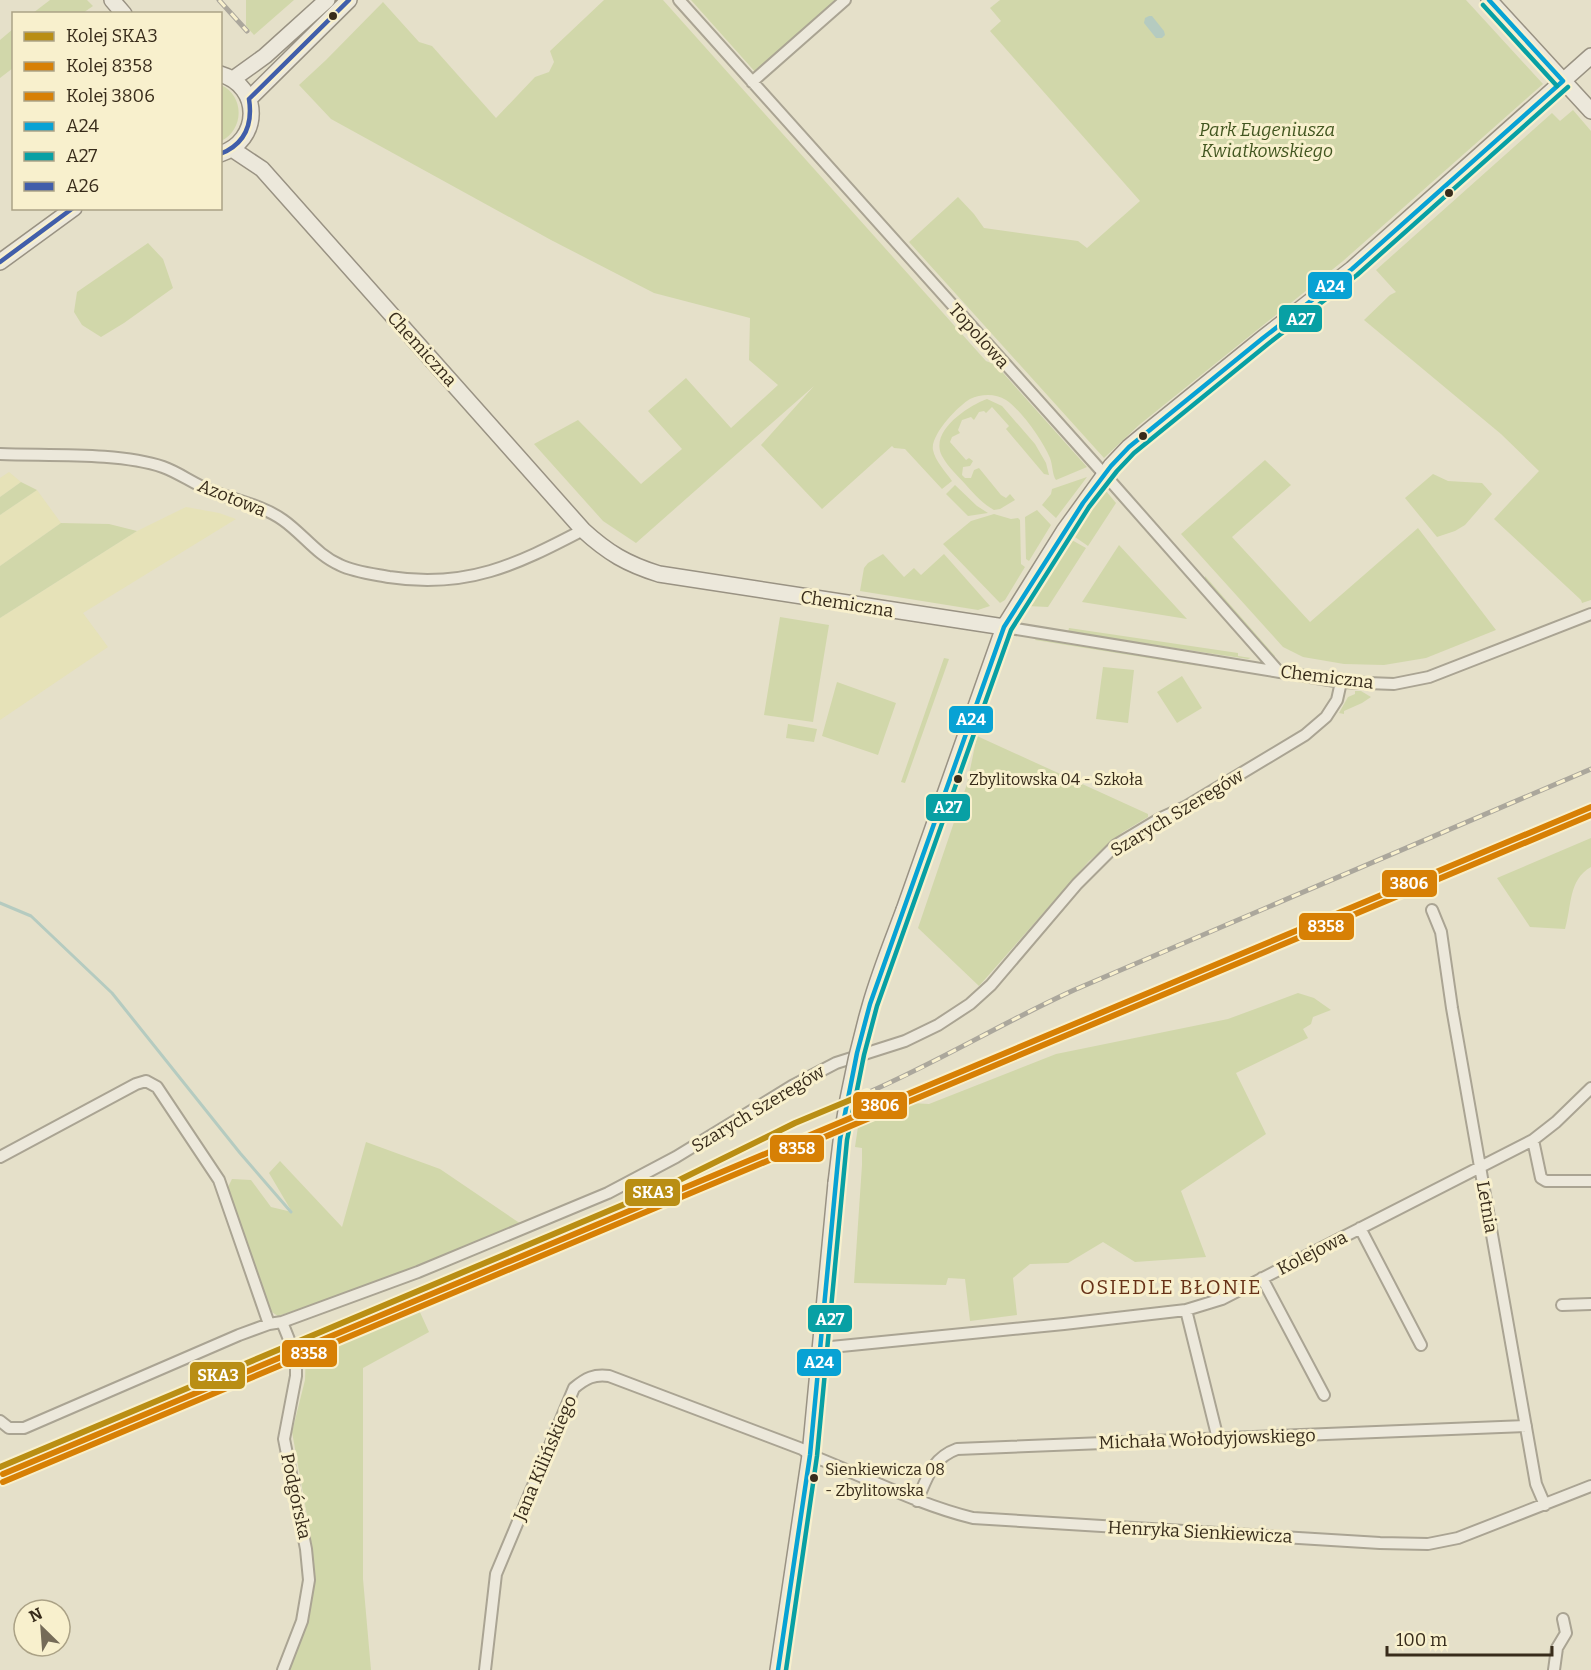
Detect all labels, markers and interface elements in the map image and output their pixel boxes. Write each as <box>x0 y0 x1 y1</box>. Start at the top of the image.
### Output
unlabelled marker <box>327 10 339 22</box>
legend <box>12 12 222 210</box>
text: Kolej SKA3 <box>66 25 158 47</box>
text: Kolej 8358 <box>66 55 153 77</box>
text: Kolej 3806 <box>66 85 155 107</box>
text: A24 <box>66 115 100 137</box>
park label: Park Eugeniusza Kwiatkowskiego <box>1199 119 1335 162</box>
text: A27 <box>66 145 97 167</box>
text: A26 <box>66 175 99 197</box>
unlabelled marker <box>1443 187 1455 199</box>
line badge: A24 <box>1307 271 1353 300</box>
text: A24 <box>1315 277 1345 296</box>
street label: Topolowa <box>944 299 1014 373</box>
line badge: A27 <box>1278 304 1323 333</box>
street label: Chemiczna <box>382 307 462 391</box>
text: A27 <box>1287 310 1316 329</box>
unlabelled marker <box>1137 430 1149 442</box>
street label: Azotowa <box>195 474 269 522</box>
street label: Chemiczna <box>799 586 895 622</box>
street label: Chemiczna <box>1279 660 1375 694</box>
line badge: A24 <box>948 705 994 734</box>
text: A24 <box>956 710 986 729</box>
street label: Szarych Szeregów <box>1107 764 1248 861</box>
place label: Zbylitowska 04 - Szkoła <box>969 770 1143 789</box>
marker: Zbylitowska 04 - Szkoła <box>952 773 964 785</box>
line badge: A27 <box>925 793 971 822</box>
text: A27 <box>934 798 963 817</box>
line badge: 3806 <box>1381 869 1438 898</box>
text: 3806 <box>1390 874 1429 893</box>
line badge: 8358 <box>1298 912 1355 941</box>
text: 8358 <box>1308 917 1344 936</box>
street label: Szarych Szeregów <box>688 1060 829 1157</box>
line badge: 3806 <box>852 1091 908 1120</box>
text: 3806 <box>861 1096 900 1115</box>
line badge: 8358 <box>769 1134 825 1163</box>
text: 8358 <box>779 1139 815 1158</box>
line badge: SKA3 <box>624 1178 681 1207</box>
street label: Letnia <box>1472 1179 1502 1235</box>
text: SKA3 <box>632 1183 674 1202</box>
street label: Kolejowa <box>1273 1226 1351 1280</box>
district label: OSIEDLE BŁONIE <box>1080 1275 1262 1299</box>
line badge: A27 <box>807 1304 853 1333</box>
text: A27 <box>816 1310 845 1329</box>
line badge: 8358 <box>281 1339 338 1368</box>
text: 8358 <box>291 1344 327 1363</box>
line badge: A24 <box>796 1348 842 1377</box>
text: A24 <box>804 1353 834 1372</box>
line badge: SKA3 <box>189 1361 246 1390</box>
text: SKA3 <box>197 1366 239 1385</box>
street label: Jana Kilińskiego <box>508 1392 581 1525</box>
street label: Michała Wołodyjowskiego <box>1098 1424 1316 1454</box>
street label: Podgórska <box>276 1451 316 1541</box>
place label: Sienkiewicza 08 - Zbylitowska <box>825 1460 945 1500</box>
marker: Sienkiewicza 08 - Zbylitowska <box>808 1472 820 1484</box>
street label: Henryka Sienkiewicza <box>1107 1516 1293 1548</box>
north arrow <box>12 1598 72 1658</box>
text: N <box>26 1604 45 1626</box>
scale bar <box>1387 1619 1552 1657</box>
text: 100 m <box>1396 1629 1447 1651</box>

